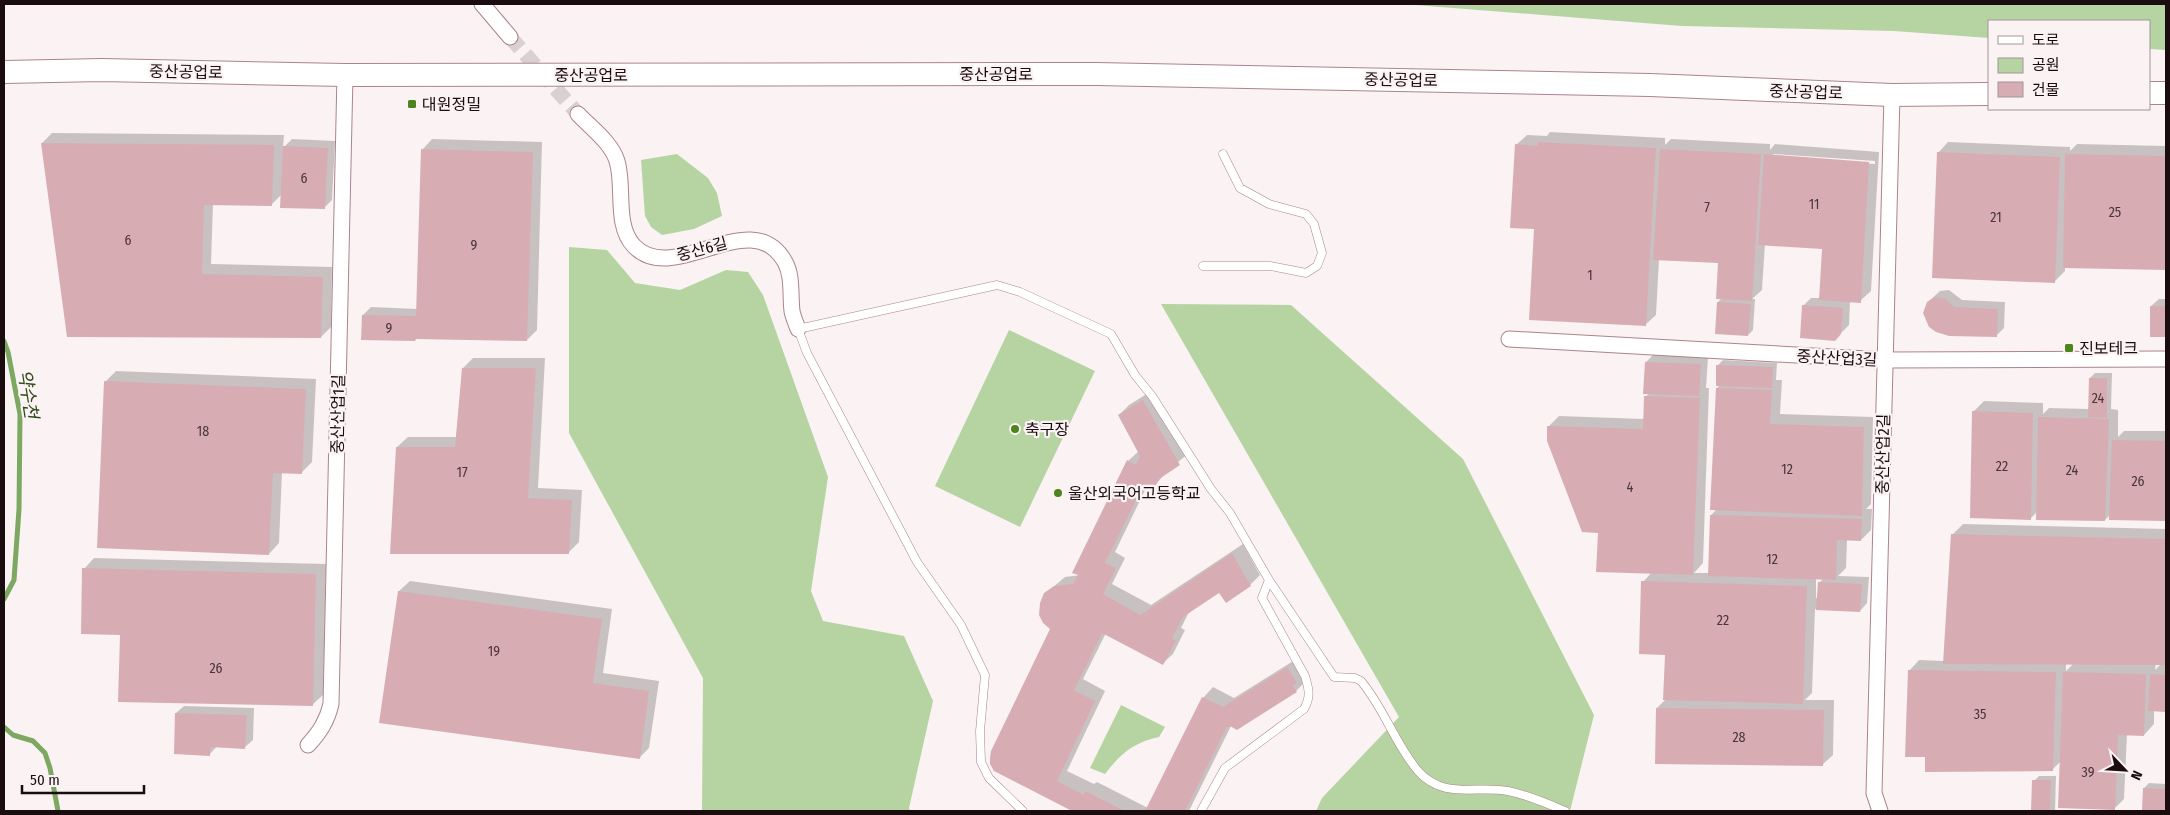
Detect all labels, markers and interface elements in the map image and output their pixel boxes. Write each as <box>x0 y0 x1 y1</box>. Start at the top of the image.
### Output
legend <box>1988 20 2150 110</box>
text: 도로 <box>2032 31 2060 49</box>
text: 공원 <box>2032 56 2060 74</box>
street label: 중산공업로 <box>149 62 223 82</box>
street label: 중산공업로 <box>959 65 1033 84</box>
street label: 중산공업로 <box>554 66 628 85</box>
street label: 중산공업로 <box>1364 70 1438 90</box>
street label: 중산공업로 <box>1769 81 1843 103</box>
text: 건물 <box>2032 81 2060 99</box>
place label: 대원정밀 <box>422 95 481 114</box>
marker: 대원정밀 <box>406 98 418 110</box>
house number: 6 <box>301 170 308 187</box>
house number: 11 <box>1809 196 1819 213</box>
house number: 7 <box>1704 199 1710 216</box>
house number: 25 <box>2109 204 2121 221</box>
house number: 21 <box>1990 209 2002 226</box>
house number: 6 <box>125 232 132 249</box>
street label: 중산6길 <box>674 233 730 265</box>
house number: 9 <box>471 237 478 254</box>
house number: 1 <box>1587 267 1593 284</box>
house number: 9 <box>386 320 393 337</box>
place label: 진보테크 <box>2079 339 2138 358</box>
marker: 진보테크 <box>2063 342 2075 354</box>
street label: 중산산업3길 <box>1796 346 1878 370</box>
water label: 약수천 <box>13 368 43 423</box>
street label: 중산산업1길 <box>328 374 348 454</box>
house number: 24 <box>2092 390 2105 407</box>
street label: 중산산업2길 <box>1873 414 1893 494</box>
place label: 축구장 <box>1025 420 1069 439</box>
house number: 18 <box>197 423 209 440</box>
marker: 축구장 <box>1009 423 1021 435</box>
house number: 22 <box>1996 458 2008 475</box>
house number: 12 <box>1781 461 1793 478</box>
house number: 24 <box>2066 462 2079 479</box>
house number: 17 <box>456 464 468 481</box>
house number: 26 <box>2131 473 2145 490</box>
house number: 4 <box>1627 479 1634 496</box>
place label: 울산외국어고등학교 <box>1068 484 1200 503</box>
marker: 울산외국어고등학교 <box>1052 487 1064 499</box>
house number: 12 <box>1766 551 1778 568</box>
house number: 22 <box>1717 612 1729 629</box>
house number: 19 <box>488 643 500 660</box>
house number: 26 <box>209 660 223 677</box>
house number: 35 <box>1974 706 1986 723</box>
house number: 28 <box>1732 729 1746 746</box>
north arrow <box>2100 745 2150 795</box>
scale bar <box>22 762 145 794</box>
house number: 39 <box>2082 764 2095 781</box>
text: N <box>2127 768 2146 783</box>
text: 50 m <box>30 771 60 789</box>

